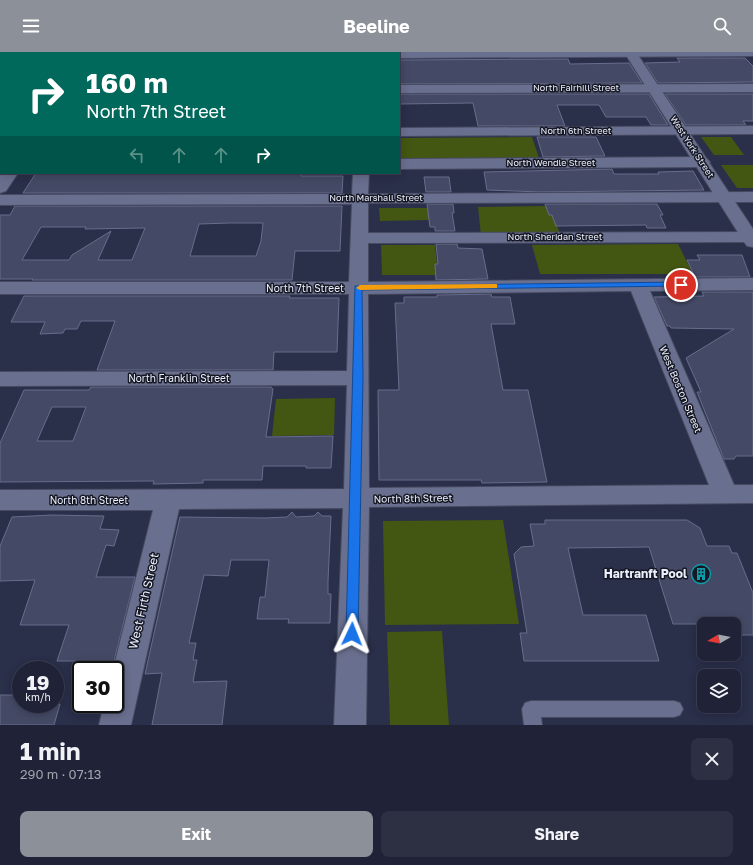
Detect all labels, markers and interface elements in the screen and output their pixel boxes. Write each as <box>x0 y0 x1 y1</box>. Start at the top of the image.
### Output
icon: menu <box>20 15 42 37</box>
text: Beeline <box>343 15 410 37</box>
icon: search <box>711 15 733 37</box>
text: 160 m <box>86 66 168 99</box>
icon: right <box>20 68 72 120</box>
street label: North Fairhill Street <box>533 82 619 93</box>
text: North 7th Street <box>86 100 226 122</box>
street label: West York Street <box>668 114 717 180</box>
street label: North 6th Street <box>541 125 612 136</box>
icon: left <box>126 144 148 166</box>
icon: ahead <box>168 144 190 166</box>
icon: ahead <box>210 144 232 166</box>
icon: right <box>252 144 274 166</box>
street label: North Wendle Street <box>507 157 596 168</box>
street label: North Marshall Street <box>329 192 423 203</box>
street label: North Sheridan Street <box>508 231 603 242</box>
pin <box>664 268 698 302</box>
icon: arrive <box>670 274 692 296</box>
street label: North 7th Street <box>266 282 344 294</box>
street label: West Boston Street <box>657 344 705 434</box>
street label: North Franklin Street <box>128 372 230 384</box>
street label: North 8th Street <box>374 491 452 505</box>
street label: North 8th Street <box>50 494 128 506</box>
street label: West Firth Street <box>125 551 162 650</box>
building icon: Hartranft Pool <box>690 563 712 585</box>
place label: Hartranft Pool <box>604 566 687 581</box>
position arrow <box>331 613 373 655</box>
north arrow <box>697 617 741 661</box>
map controls <box>697 617 741 713</box>
speed limit sign: 30 <box>72 661 124 713</box>
button: layers <box>697 669 741 713</box>
text: 19 <box>26 670 49 694</box>
text: km/h <box>25 691 51 703</box>
text: 1 min <box>20 736 80 765</box>
button: close <box>691 738 733 780</box>
text: 290 m · 07:13 <box>20 766 101 782</box>
button: Exit <box>20 811 373 857</box>
button: Share <box>381 811 733 857</box>

